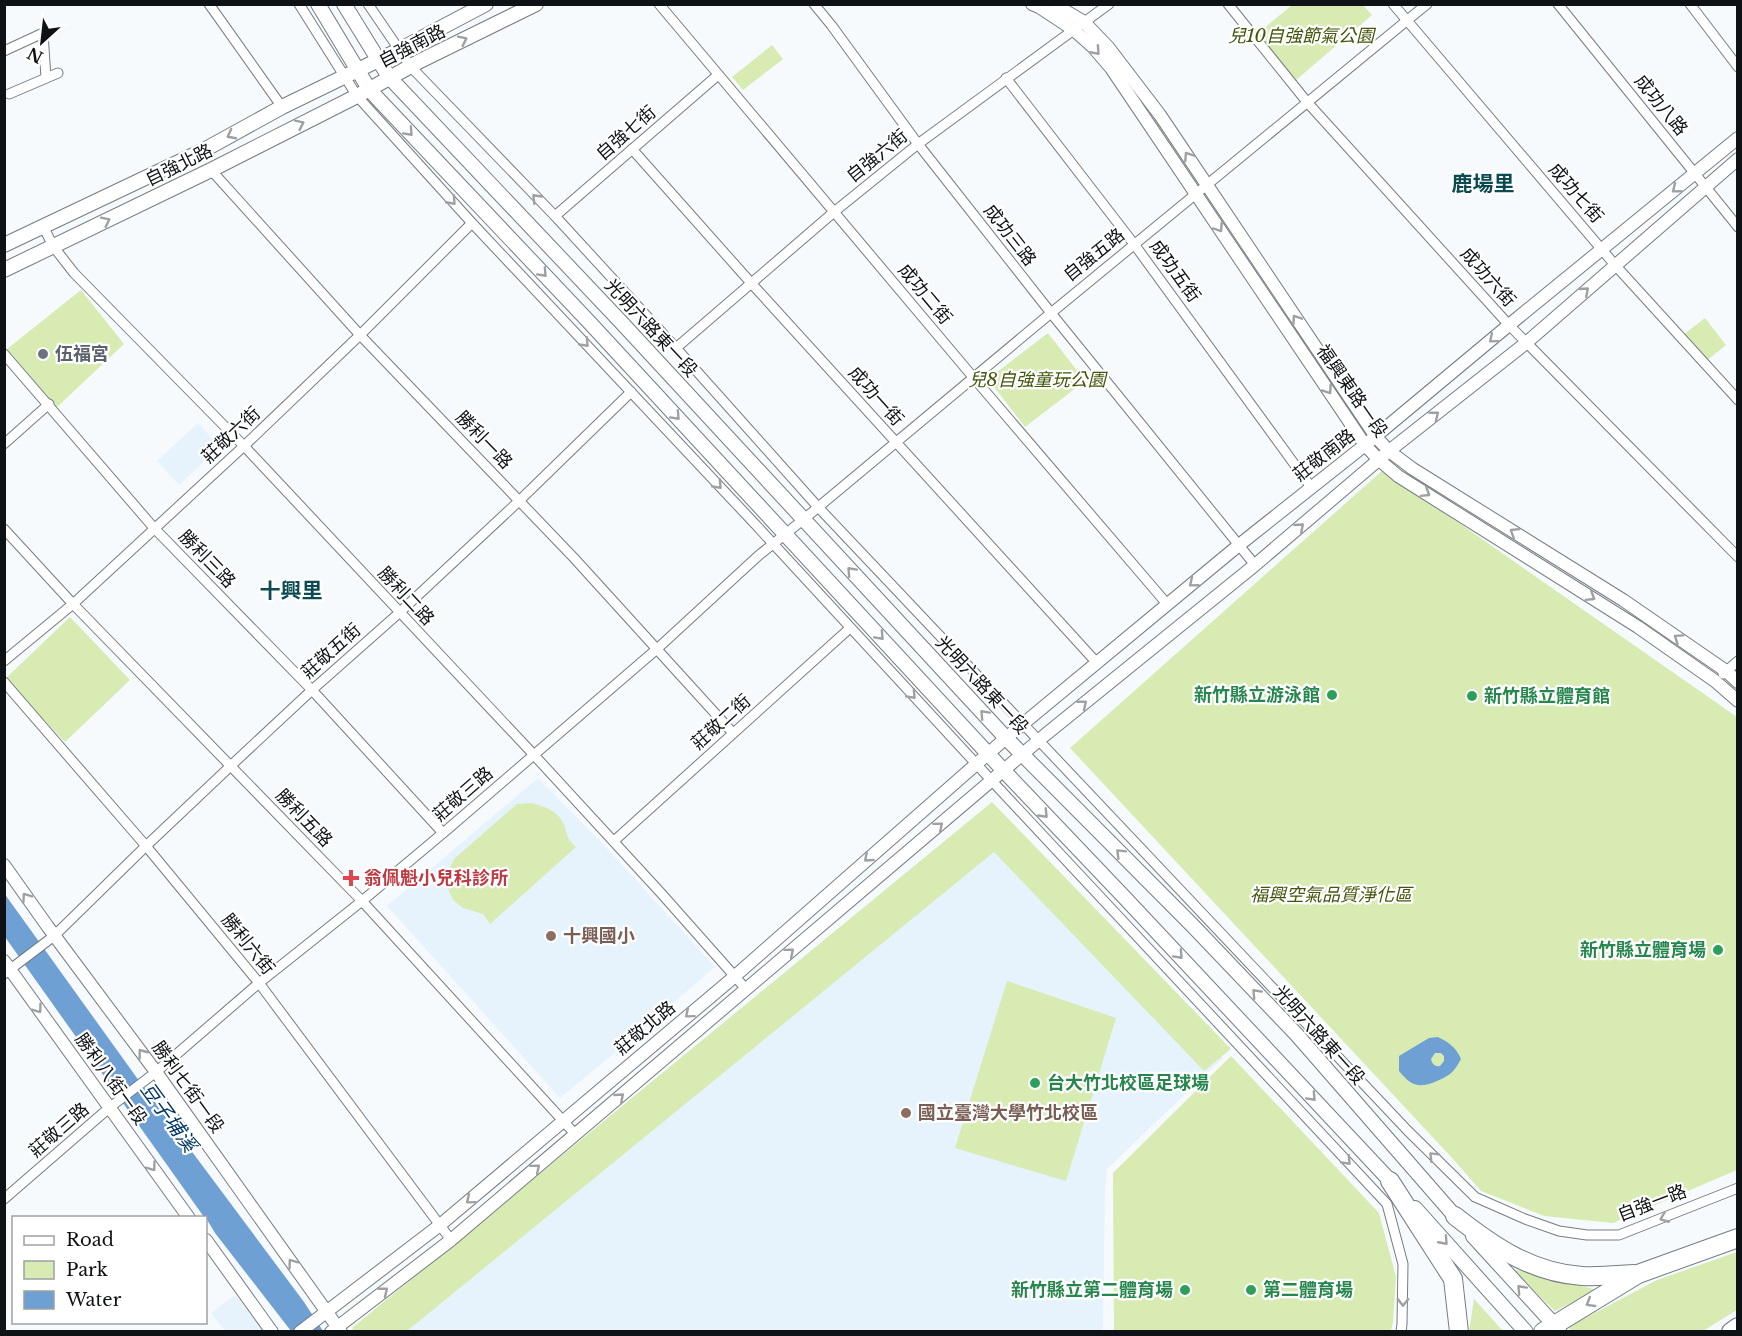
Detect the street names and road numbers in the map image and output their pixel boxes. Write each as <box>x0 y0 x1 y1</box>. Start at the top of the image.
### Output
street label: 自強南路 <box>375 20 449 72</box>
street label: 成功八路 <box>1630 70 1692 140</box>
street label: 自強七街 <box>592 101 660 165</box>
street label: 自強六街 <box>842 125 912 187</box>
street label: 自強北路 <box>142 139 216 191</box>
street label: 成功七街 <box>1544 159 1608 227</box>
street label: 成功三路 <box>979 200 1041 270</box>
street label: 自強五路 <box>1059 224 1129 286</box>
street label: 成功五街 <box>1145 235 1205 307</box>
street label: 成功六街 <box>1456 243 1520 311</box>
street label: 成功二街 <box>893 259 957 329</box>
street label: 光明六路東一段 <box>600 274 702 382</box>
street label: 福興東路一段 <box>1312 340 1392 442</box>
street label: 成功一街 <box>844 362 908 430</box>
street label: 莊敬六街 <box>197 402 265 468</box>
street label: 勝利一路 <box>451 406 517 474</box>
street label: 莊敬南路 <box>1289 424 1359 486</box>
street label: 勝利三路 <box>174 525 240 593</box>
street label: 勝利二路 <box>373 562 439 630</box>
street label: 莊敬五街 <box>297 619 365 683</box>
street label: 光明六路東一段 <box>931 631 1033 739</box>
street label: 莊敬二街 <box>687 690 755 754</box>
street label: 莊敬三路 <box>429 762 497 826</box>
street label: 勝利五路 <box>271 784 337 852</box>
street label: 勝利六街 <box>217 909 279 979</box>
street label: 光明六路東一段 <box>1269 981 1369 1089</box>
street label: 莊敬北路 <box>610 996 680 1060</box>
street label: 勝利八街一段 <box>70 1029 152 1129</box>
street label: 勝利七街一段 <box>147 1037 229 1137</box>
street label: 莊敬三路 <box>25 1098 93 1162</box>
street label: 自強一路 <box>1614 1180 1690 1226</box>

